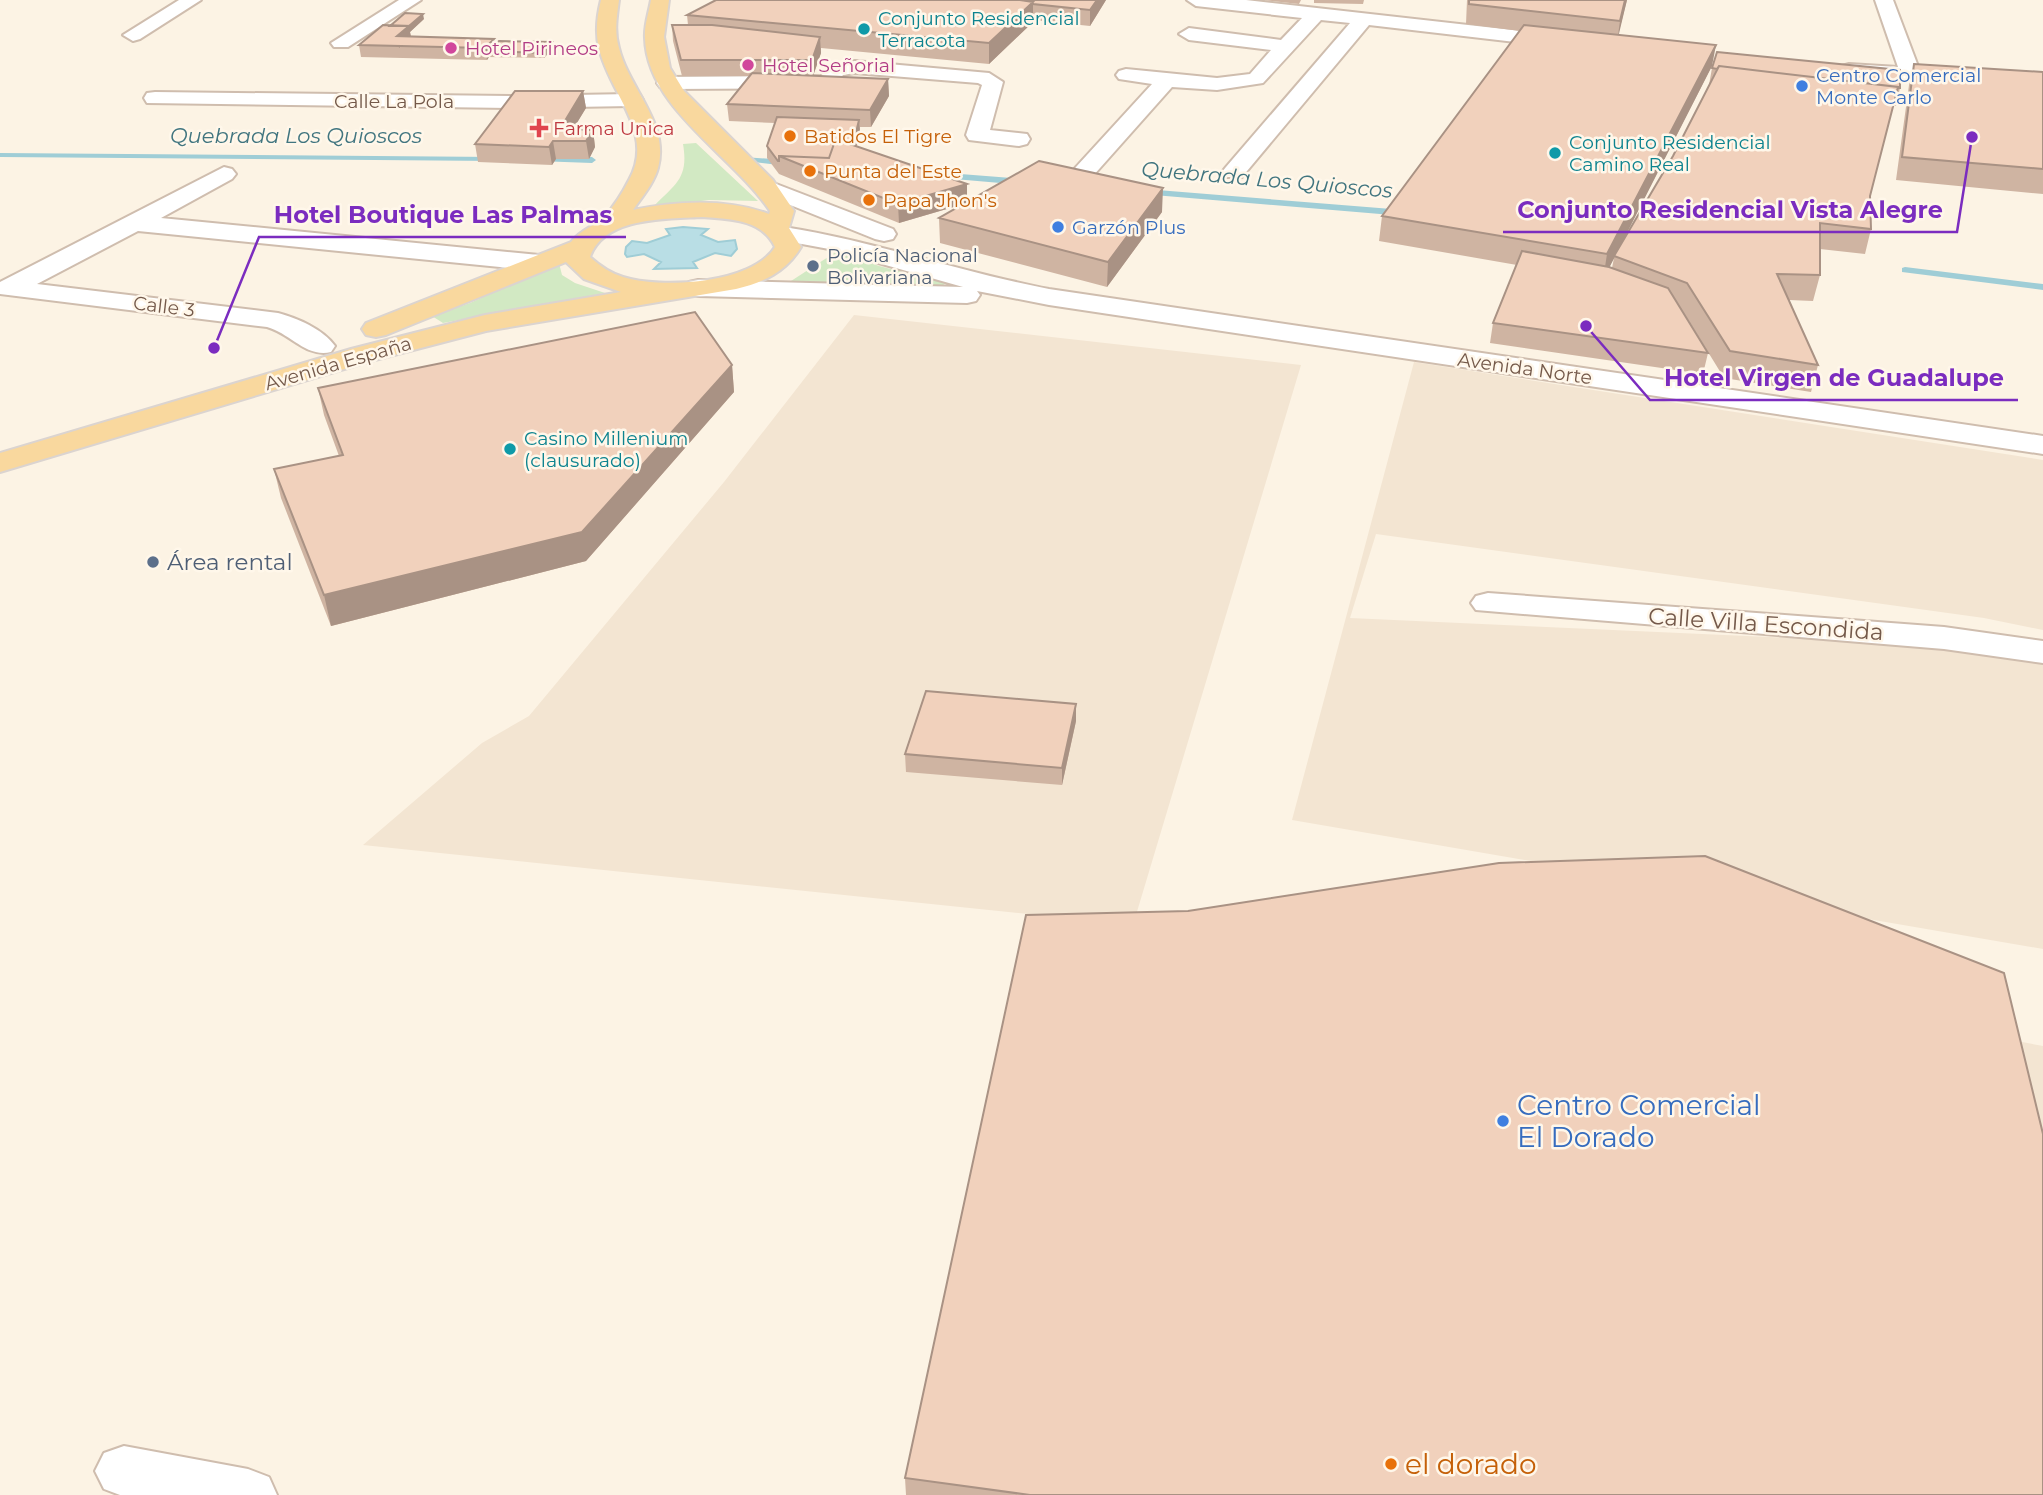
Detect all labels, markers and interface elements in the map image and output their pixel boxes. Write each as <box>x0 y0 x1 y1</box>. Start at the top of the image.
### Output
place label: Conjunto Residencial Terracota <box>878 7 1080 52</box>
marker: Conjunto Residencial Terracota <box>856 21 872 37</box>
place label: Hotel Pirineos <box>465 37 598 60</box>
marker: Hotel Pirineos <box>443 40 459 56</box>
place label: Hotel Señorial <box>762 54 895 77</box>
marker: Hotel Señorial <box>740 57 756 73</box>
place label: Centro Comercial Monte Carlo <box>1816 64 1981 109</box>
marker: Centro Comercial Monte Carlo <box>1794 78 1810 94</box>
street label: Calle La Pola <box>334 90 454 113</box>
place label: Farma Unica <box>553 117 675 140</box>
marker: Farma Unica <box>531 120 547 136</box>
water label: Quebrada Los Quioscos <box>170 123 422 148</box>
place label: Batidos El Tigre <box>804 125 952 148</box>
marker: Batidos El Tigre <box>782 128 798 144</box>
place label: Conjunto Residencial Camino Real <box>1569 131 1771 176</box>
marker: Conjunto Residencial Camino Real <box>1547 145 1563 161</box>
water label: Quebrada Los Quioscos <box>1140 156 1394 203</box>
place label: Punta del Este <box>824 160 962 183</box>
marker: Punta del Este <box>802 163 818 179</box>
callout: Conjunto Residencial Vista Alegre <box>1503 187 1957 232</box>
place label: Papa Jhon's <box>883 189 997 212</box>
callout: Hotel Boutique Las Palmas <box>259 192 626 237</box>
marker: Papa Jhon's <box>861 192 877 208</box>
text: Conjunto Residencial Vista Alegre <box>1517 195 1943 224</box>
text: Hotel Boutique Las Palmas <box>274 200 612 229</box>
place label: Garzón Plus <box>1072 216 1186 239</box>
marker: Garzón Plus <box>1050 219 1066 235</box>
place label: Policía Nacional Bolivariana <box>827 244 978 289</box>
marker: Policía Nacional Bolivariana <box>805 258 821 274</box>
street label: Calle 3 <box>132 291 196 322</box>
street label: Avenida España <box>262 332 414 395</box>
street label: Avenida Norte <box>1456 348 1594 389</box>
callout: Hotel Virgen de Guadalupe <box>1650 355 2018 400</box>
text: Hotel Virgen de Guadalupe <box>1664 363 2004 392</box>
place label: Casino Millenium (clausurado) <box>524 427 689 472</box>
marker: Casino Millenium (clausurado) <box>502 441 518 457</box>
place label: Área rental <box>167 548 293 576</box>
marker: Área rental <box>145 554 161 570</box>
street label: Calle Villa Escondida <box>1647 602 1885 646</box>
place label: Centro Comercial El Dorado <box>1517 1088 1761 1154</box>
marker: Centro Comercial El Dorado <box>1495 1113 1511 1129</box>
place label: el dorado <box>1405 1447 1536 1481</box>
marker: el dorado <box>1383 1456 1399 1472</box>

